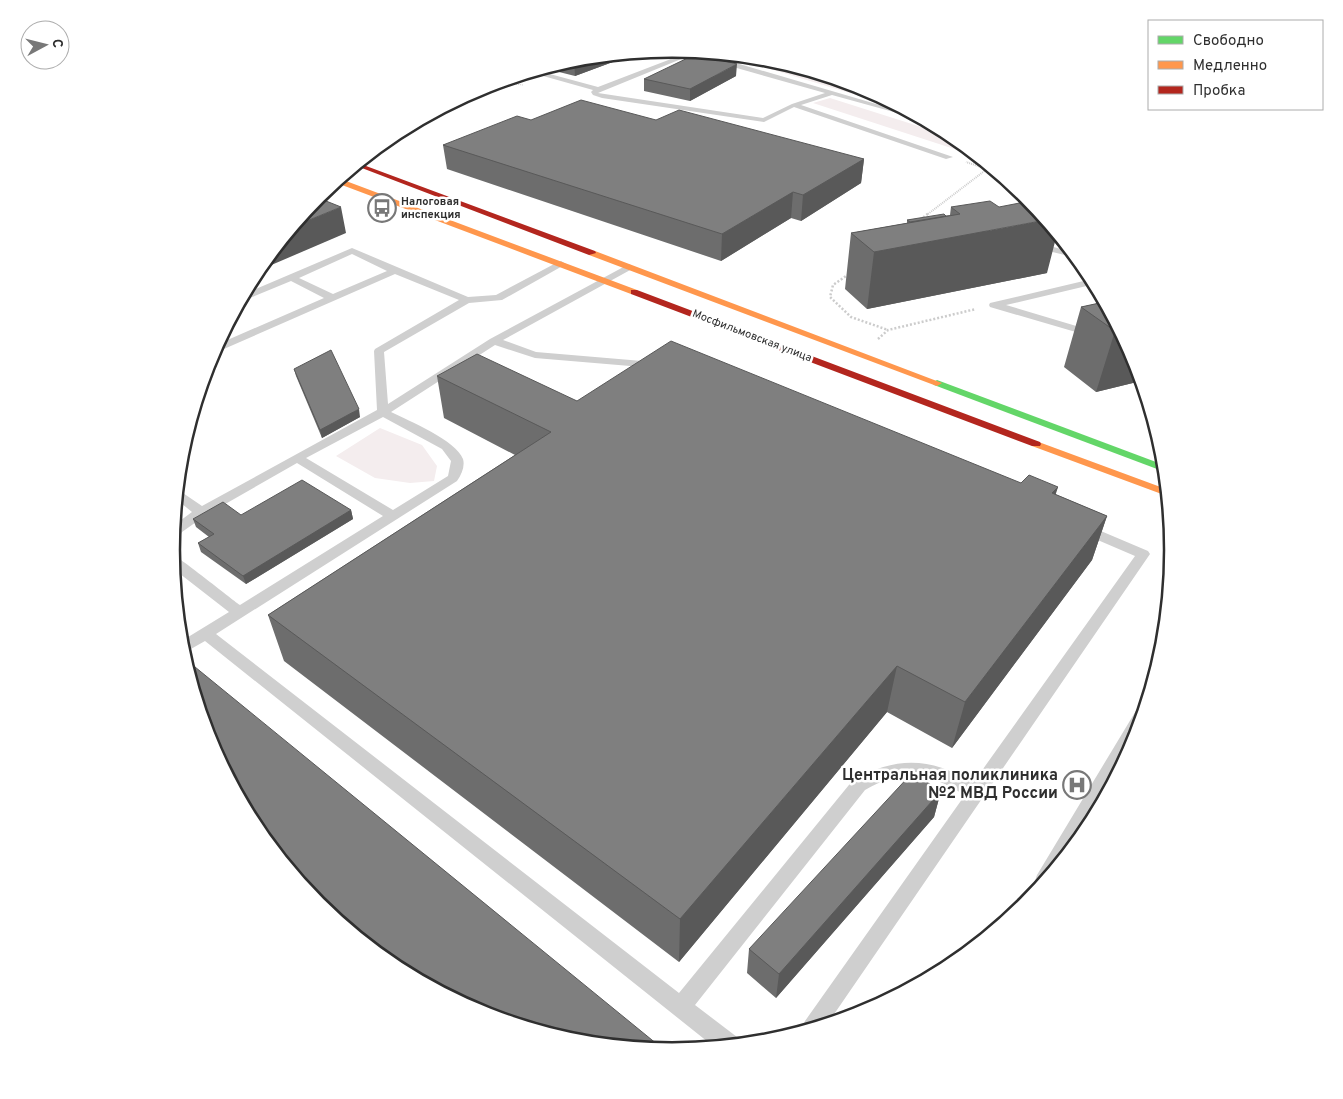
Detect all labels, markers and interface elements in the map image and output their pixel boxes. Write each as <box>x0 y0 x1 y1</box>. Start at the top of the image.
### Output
north arrow <box>20 20 70 70</box>
legend <box>1148 20 1323 110</box>
text: Свободно <box>1193 32 1264 51</box>
text: С <box>47 38 65 49</box>
text: Медленно <box>1193 57 1267 76</box>
text: Пробка <box>1193 82 1245 101</box>
bus stop icon: Налоговая инспекция <box>367 193 397 223</box>
place label: Налоговая инспекция <box>401 195 461 222</box>
street label: Мосфильмовская улица <box>690 307 814 365</box>
place label: Центральная поликлиника №2 МВД России <box>842 766 1058 804</box>
hospital icon: Центральная поликлиника №2 МВД России <box>1062 770 1092 800</box>

